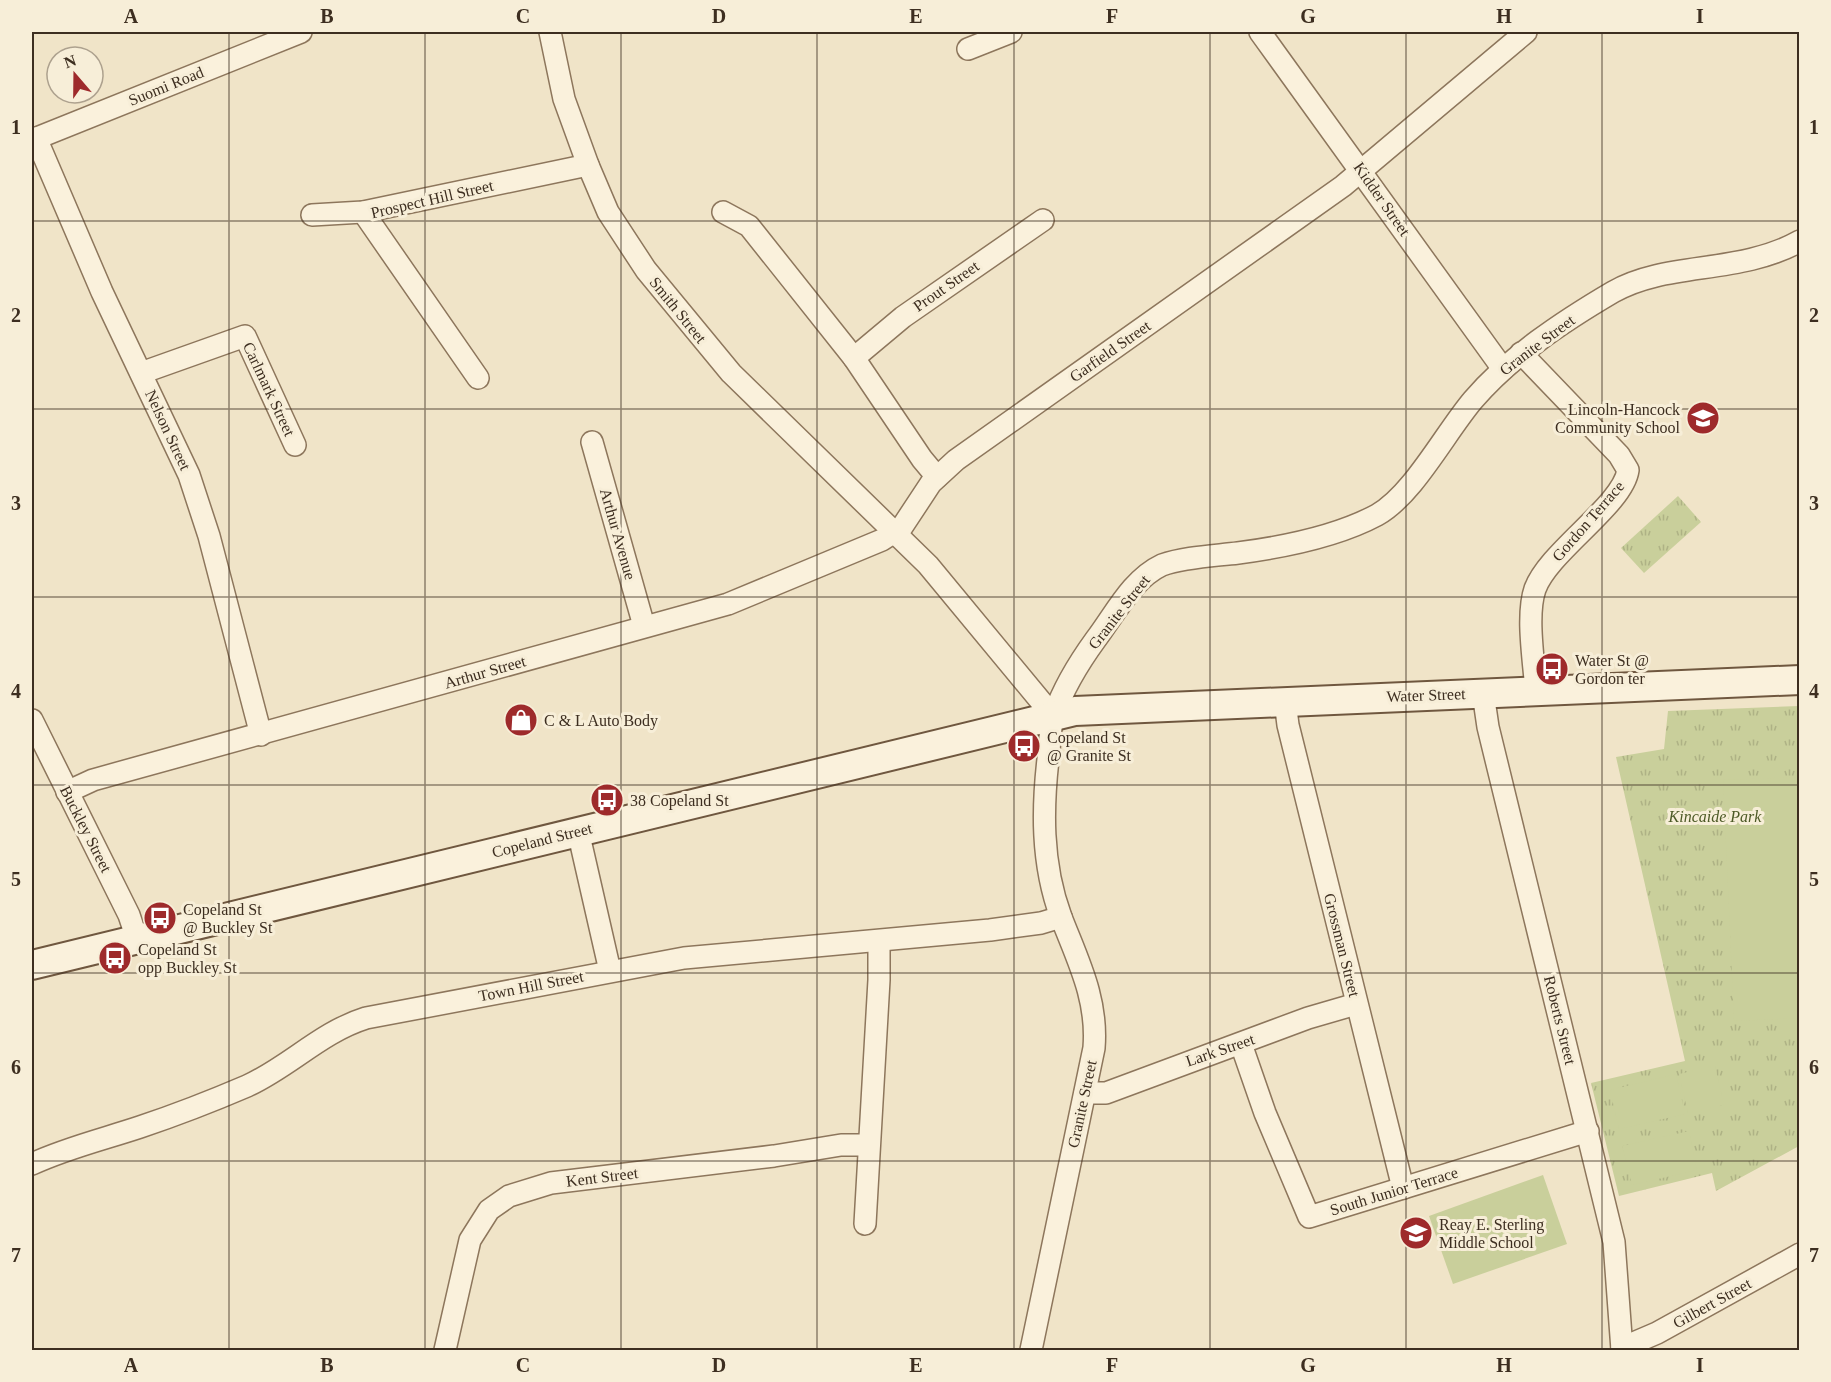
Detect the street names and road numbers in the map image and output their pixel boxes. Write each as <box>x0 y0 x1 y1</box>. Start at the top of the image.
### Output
street label: Suomi Road <box>126 63 206 109</box>
street label: Kidder Street <box>1350 159 1414 239</box>
street label: Prospect Hill Street <box>369 176 496 222</box>
street label: Prout Street <box>910 257 982 315</box>
street label: Smith Street <box>646 274 710 347</box>
street label: Granite Street <box>1496 311 1578 379</box>
street label: Garfield Street <box>1066 317 1154 385</box>
street label: Carlmark Street <box>240 339 298 439</box>
street label: Nelson Street <box>142 387 194 473</box>
street label: Gordon Terrace <box>1549 478 1627 564</box>
street label: Arthur Avenue <box>597 486 639 582</box>
street label: Granite Street <box>1085 571 1154 652</box>
street label: Arthur Street <box>442 652 528 692</box>
street label: Water Street <box>1386 685 1466 705</box>
street label: Buckley Street <box>56 783 115 876</box>
street label: Copeland Street <box>490 819 595 862</box>
street label: Grossman Street <box>1321 891 1363 999</box>
street label: Town Hill Street <box>477 967 585 1004</box>
street label: Roberts Street <box>1541 974 1579 1067</box>
street label: Lark Street <box>1183 1030 1257 1070</box>
street label: Granite Street <box>1064 1058 1100 1149</box>
street label: South Junior Terrace <box>1328 1163 1460 1219</box>
street label: Kent Street <box>565 1164 640 1190</box>
street label: Gilbert Street <box>1670 1274 1754 1331</box>

